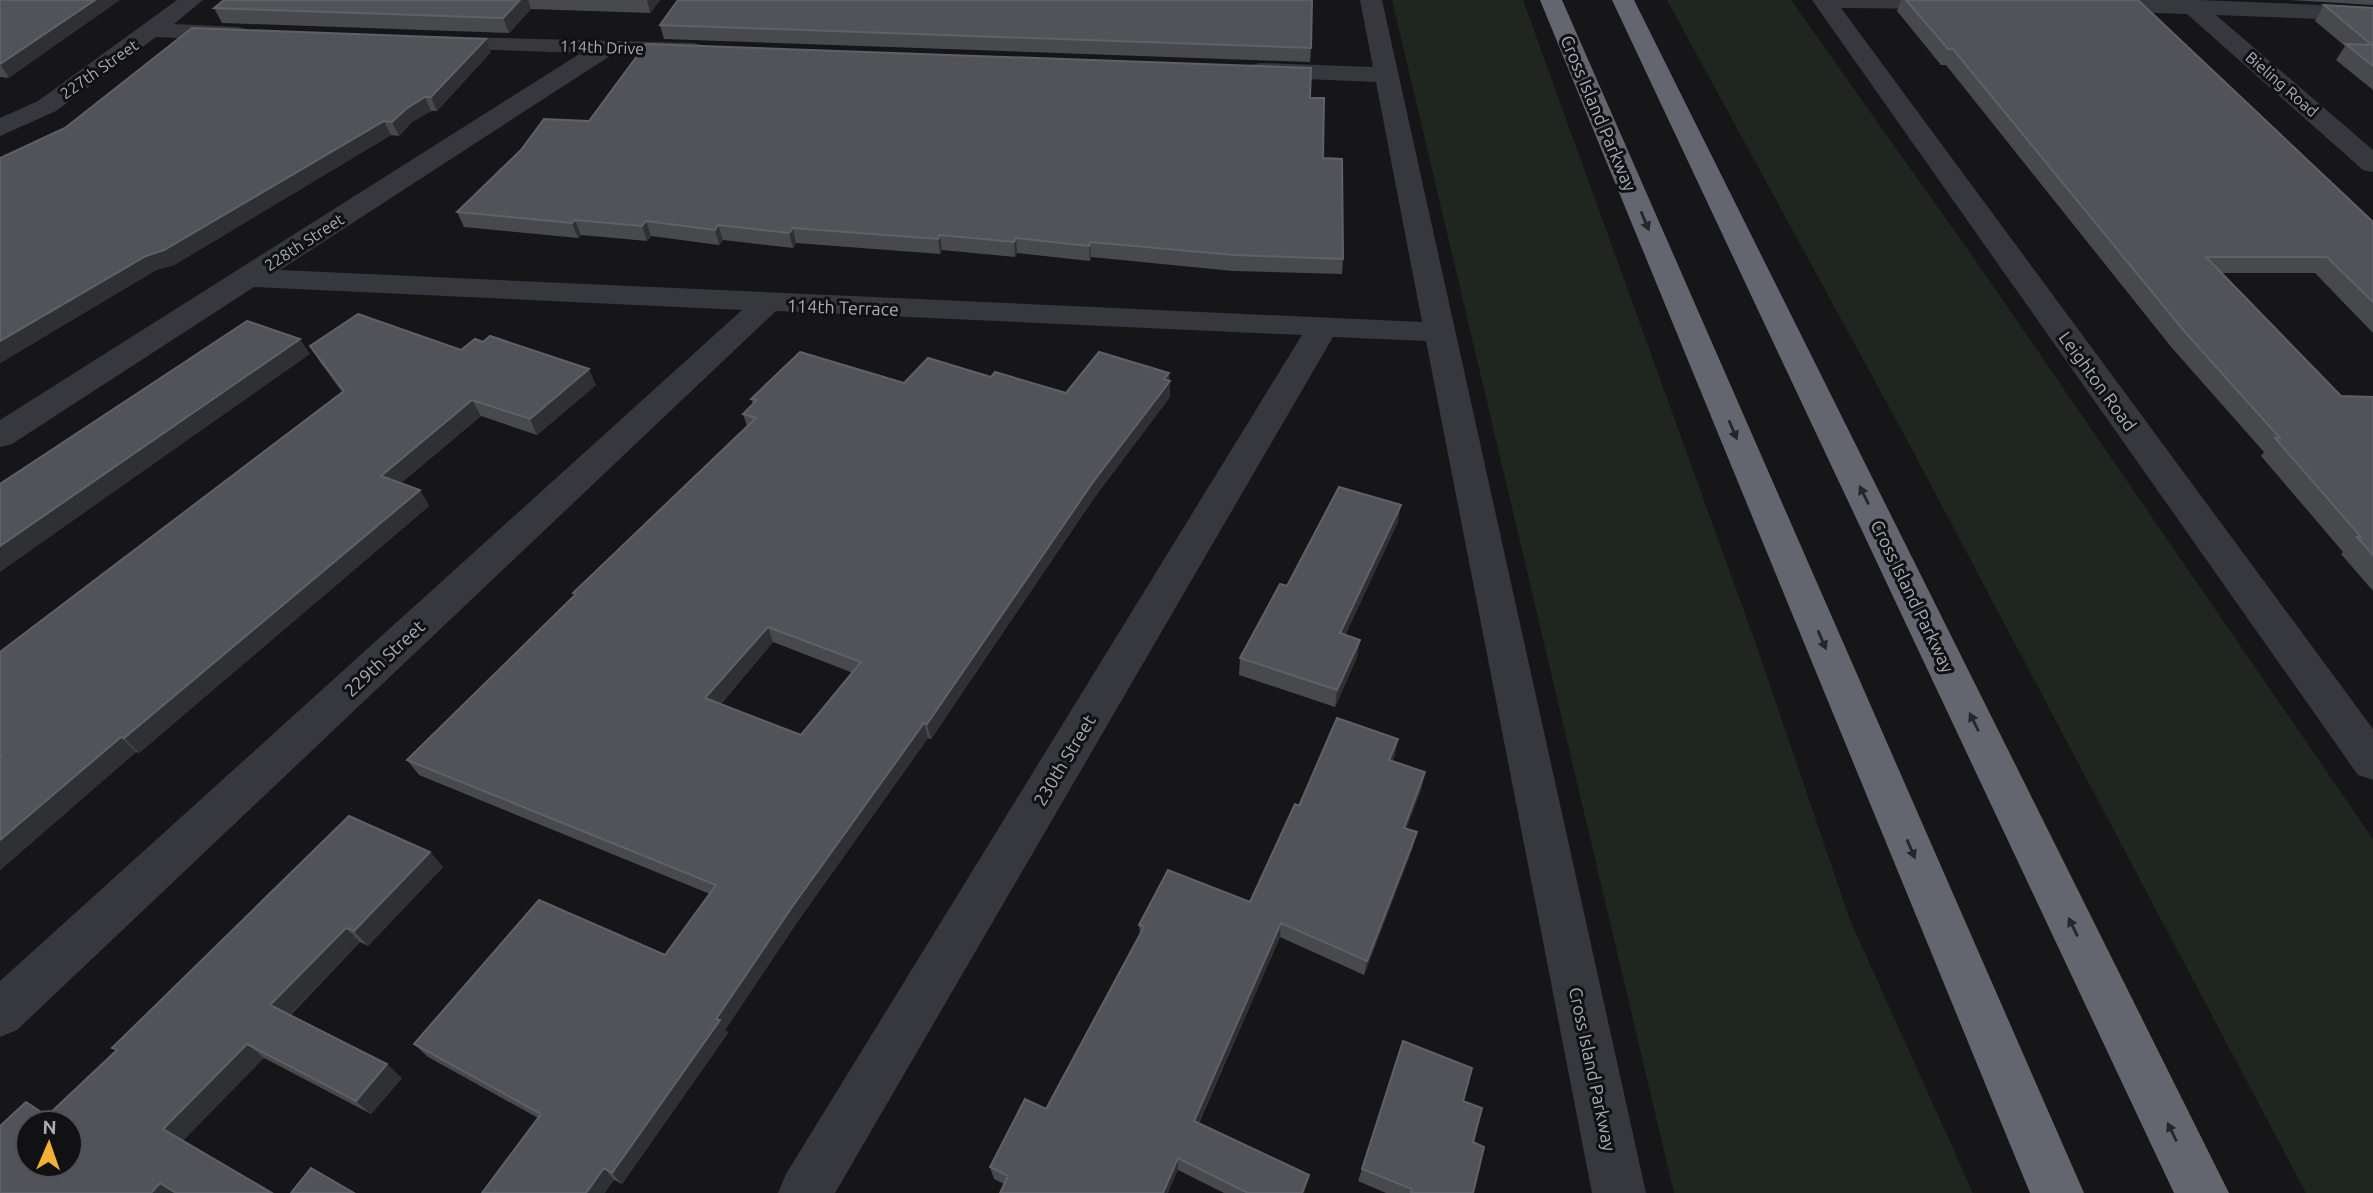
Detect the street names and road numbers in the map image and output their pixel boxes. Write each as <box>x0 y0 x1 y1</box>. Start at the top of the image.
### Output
street label: Cross Island Parkway <box>1557 32 1641 194</box>
street label: 227th Street <box>57 35 142 102</box>
street label: 114th Drive <box>560 37 644 57</box>
street label: Bieling Road <box>2242 48 2322 120</box>
street label: 228th Street <box>261 209 348 274</box>
street label: 114th Terrace <box>787 295 899 319</box>
street label: Leighton Road <box>2055 328 2141 434</box>
street label: Cross Island Parkway <box>1867 517 1959 676</box>
street label: 229th Street <box>340 616 428 700</box>
street label: 230th Street <box>1029 711 1099 809</box>
street label: Cross Island Parkway <box>1566 985 1620 1153</box>

